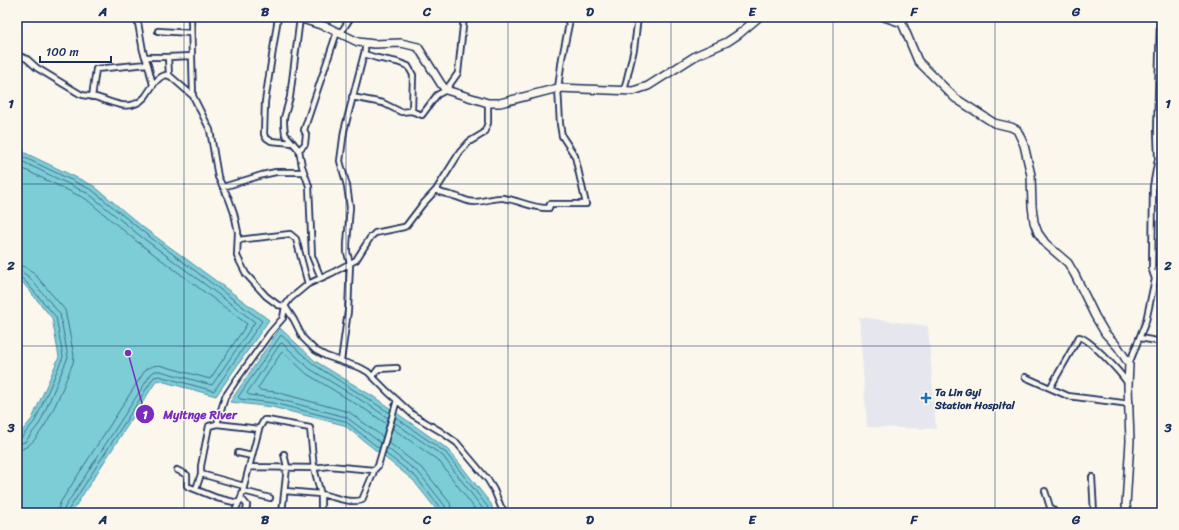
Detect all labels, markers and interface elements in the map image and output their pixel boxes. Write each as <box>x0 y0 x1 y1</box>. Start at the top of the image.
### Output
text: A <box>98 0 107 23</box>
text: B <box>261 0 270 23</box>
text: C <box>422 0 432 23</box>
text: D <box>586 0 594 23</box>
text: E <box>748 0 757 23</box>
text: F <box>909 0 918 23</box>
text: G <box>1071 0 1081 23</box>
scale bar <box>40 38 111 64</box>
text: 100 m <box>46 41 79 63</box>
text: 1 <box>8 92 14 115</box>
text: 1 <box>1165 92 1171 115</box>
text: 2 <box>6 254 15 277</box>
text: 2 <box>1163 254 1172 277</box>
place label: Ta Lin Gyi Station Hospital <box>934 383 1016 415</box>
marker: Ta Lin Gyi Station Hospital <box>920 392 932 404</box>
callout: Myitnge River <box>135 402 245 426</box>
text: 1 <box>142 404 148 426</box>
text: Myitnge River <box>162 404 238 426</box>
text: 3 <box>6 416 15 439</box>
text: 3 <box>1163 416 1172 439</box>
text: A <box>98 508 107 530</box>
text: B <box>261 508 270 530</box>
text: C <box>422 508 432 530</box>
text: D <box>586 508 594 530</box>
text: E <box>748 508 757 530</box>
text: F <box>909 508 918 530</box>
text: G <box>1071 508 1081 530</box>

